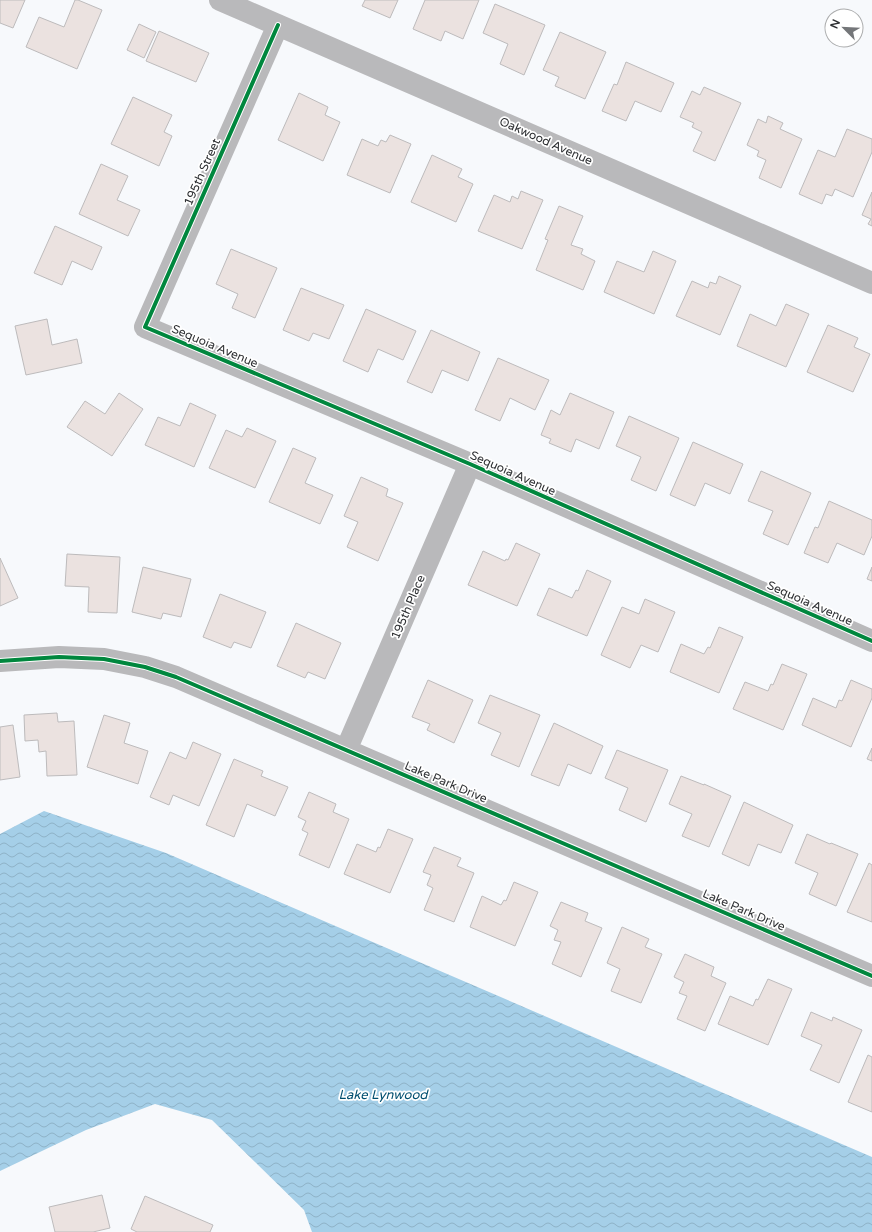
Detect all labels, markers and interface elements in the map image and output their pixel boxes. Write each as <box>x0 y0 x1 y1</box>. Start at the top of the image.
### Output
north arrow <box>824 8 864 48</box>
text: N <box>828 17 843 31</box>
street label: Oakwood Avenue <box>497 114 595 168</box>
street label: 195th Street <box>181 136 223 208</box>
street label: Sequoia Avenue <box>170 322 260 371</box>
street label: Sequoia Avenue <box>468 448 558 498</box>
street label: 195th Place <box>388 573 428 641</box>
street label: Sequoia Avenue <box>765 578 855 628</box>
street label: Lake Park Drive <box>403 758 490 806</box>
street label: Lake Park Drive <box>701 886 788 934</box>
water label: Lake Lynwood <box>339 1087 429 1103</box>

